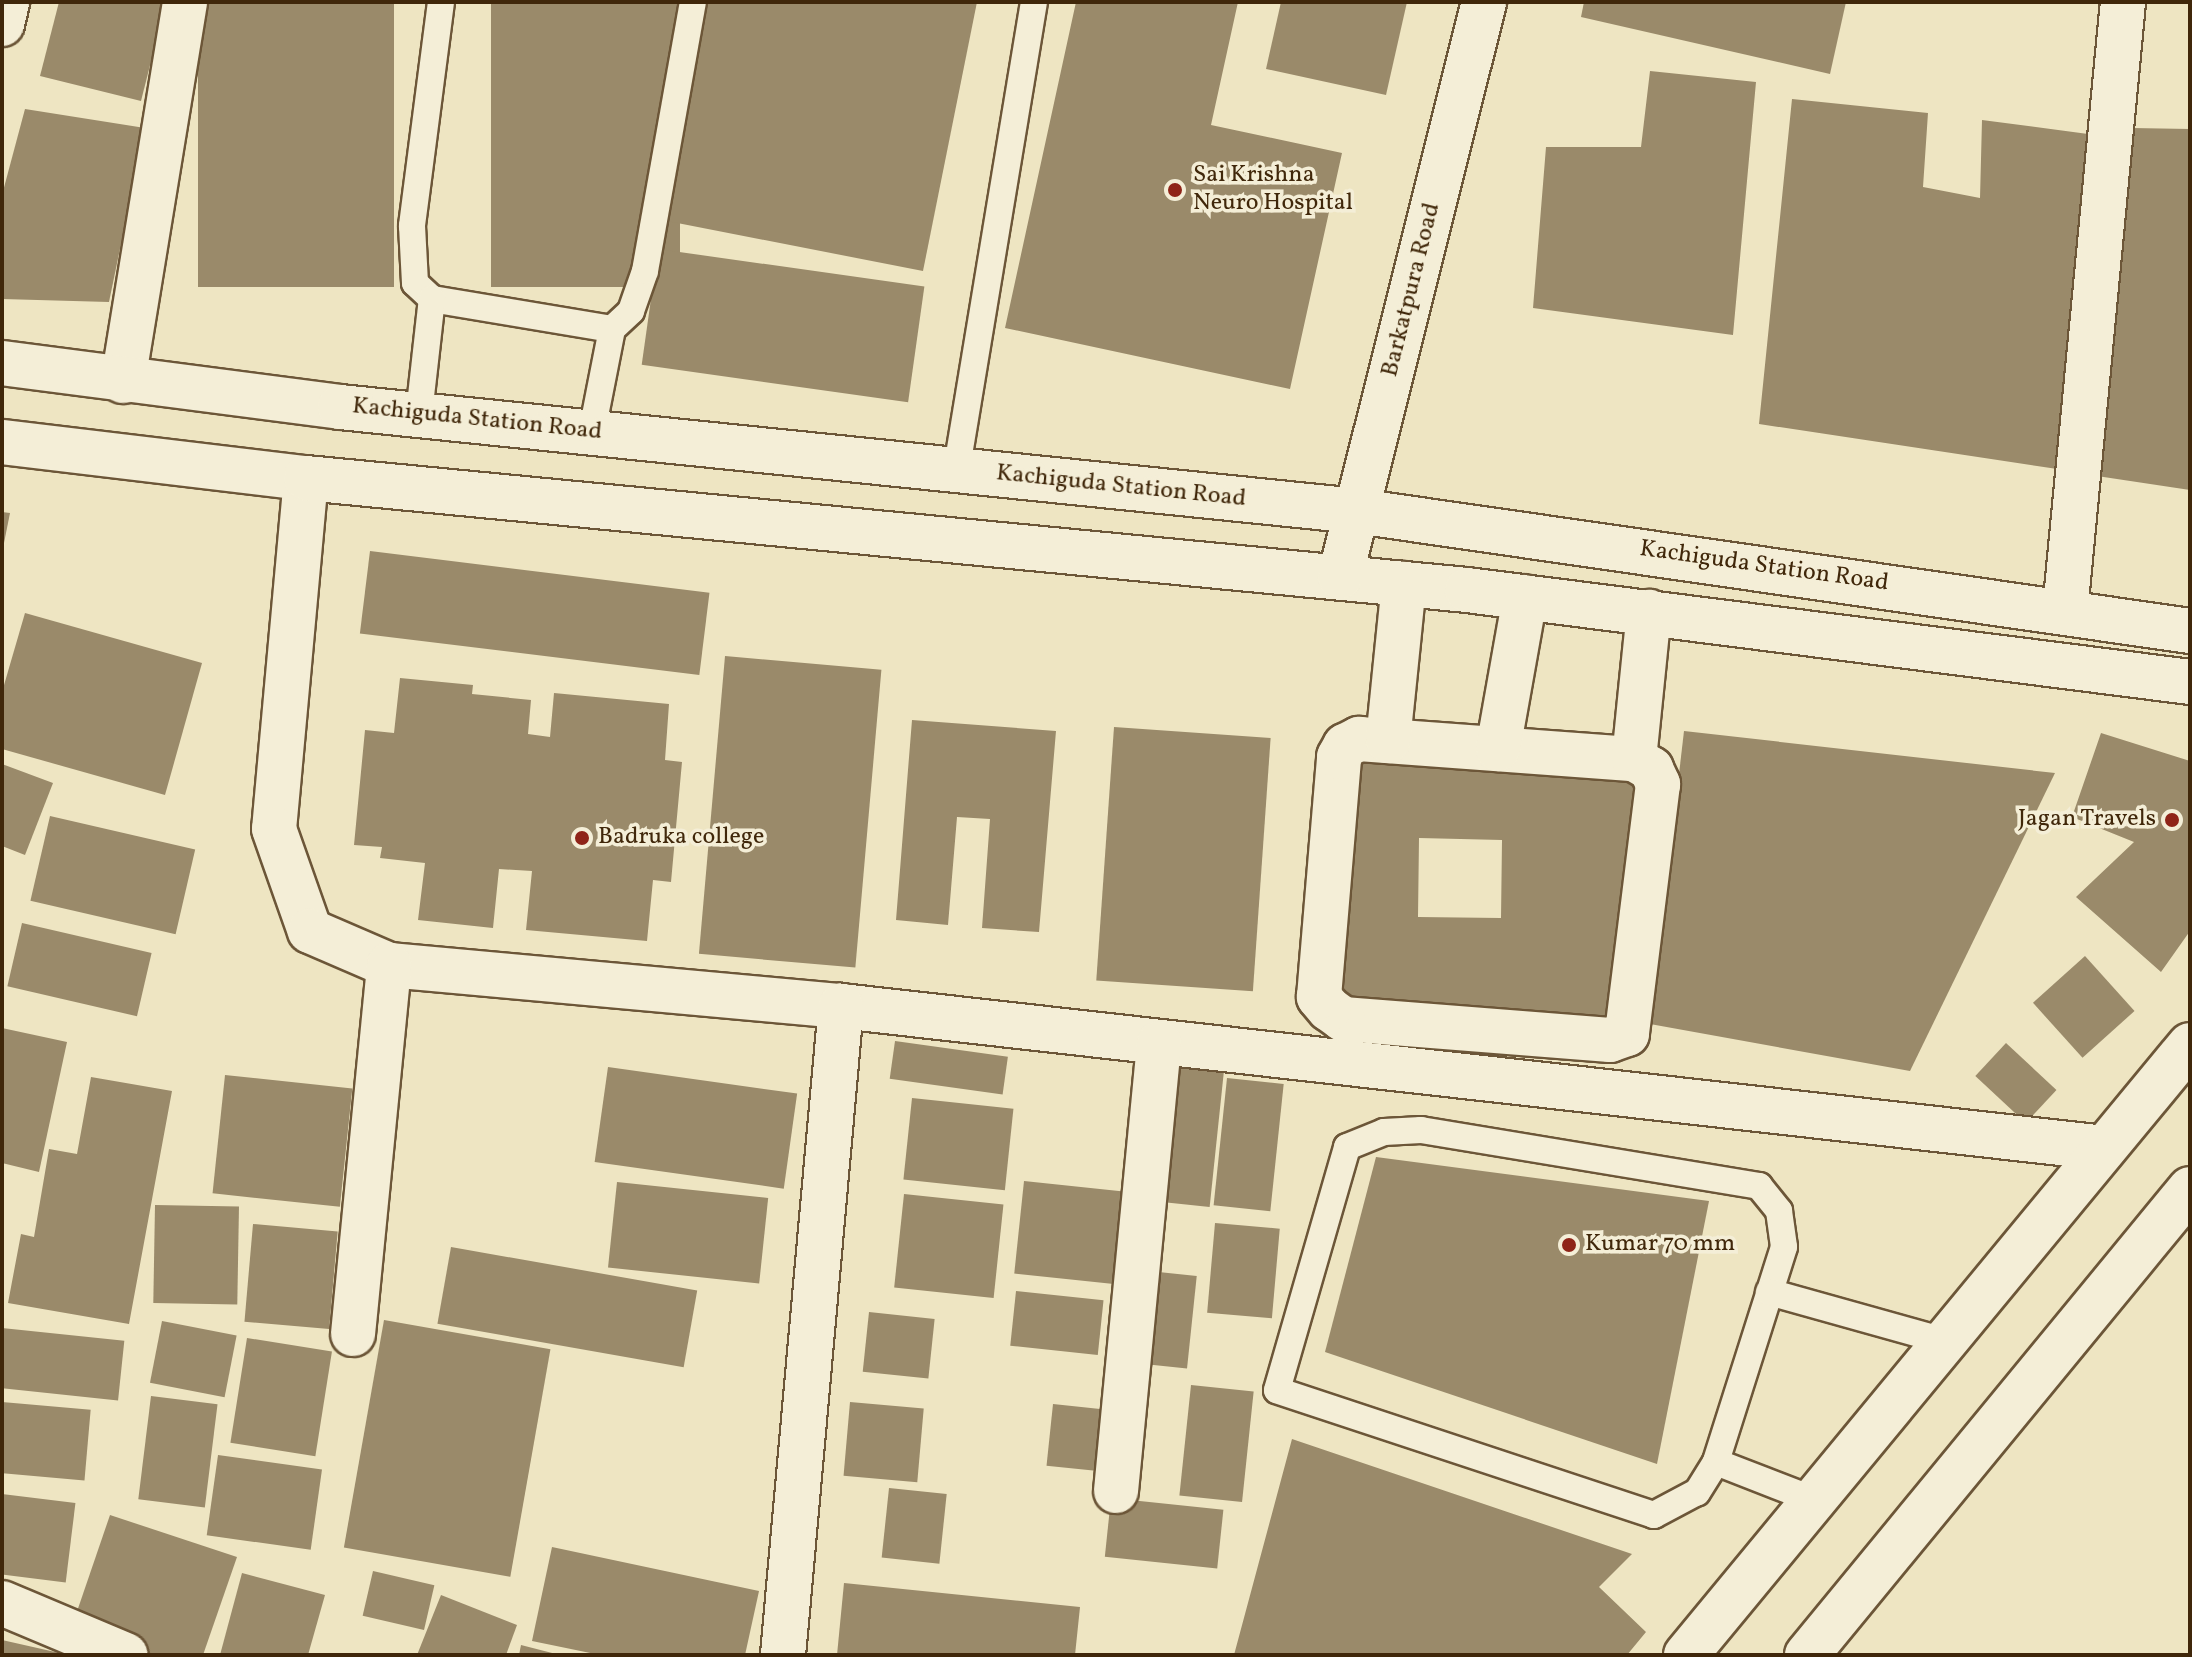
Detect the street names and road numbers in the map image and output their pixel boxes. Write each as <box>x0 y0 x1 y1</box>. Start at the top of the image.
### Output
street label: Barkatpura Road <box>1376 200 1448 380</box>
street label: Kachiguda Station Road <box>351 393 603 447</box>
street label: Kachiguda Station Road <box>995 460 1247 514</box>
street label: Kachiguda Station Road <box>1638 535 1890 599</box>

